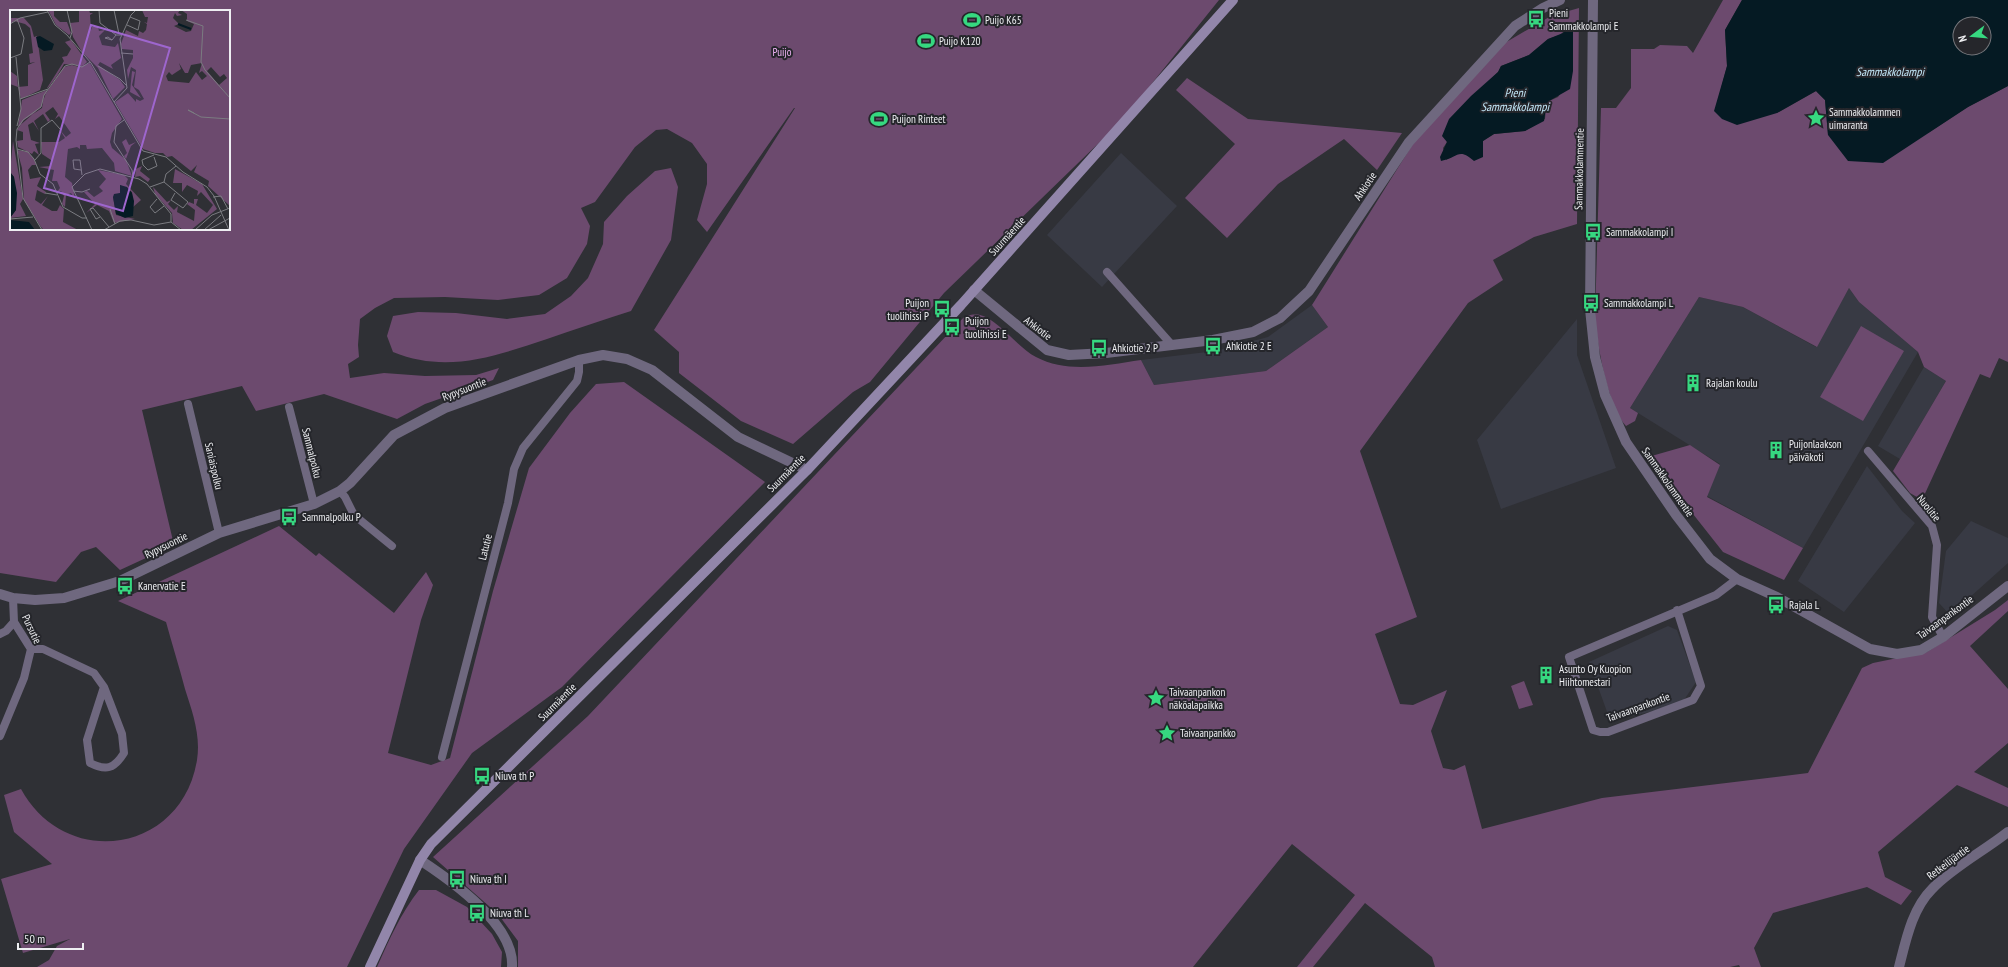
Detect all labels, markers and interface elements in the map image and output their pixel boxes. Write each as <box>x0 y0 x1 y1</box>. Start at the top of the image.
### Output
place label: Pieni Sammakkolampi E <box>1549 6 1619 33</box>
bus stop icon: Pieni Sammakkolampi E <box>1526 9 1546 29</box>
inset map <box>10 10 230 230</box>
sports icon: Puijo K65 <box>962 10 982 30</box>
place label: Puijo K65 <box>985 13 1022 27</box>
north arrow <box>1952 16 1992 56</box>
sports icon: Puijo K120 <box>916 31 936 51</box>
place label: Puijo K120 <box>939 34 981 48</box>
text: N <box>1955 34 1970 44</box>
park label: Puijo <box>773 45 792 59</box>
water label: Sammakkolampi <box>1856 64 1925 79</box>
water label: Pieni Sammakkolampi <box>1481 85 1550 114</box>
place label: Sammakkolammen uimaranta <box>1829 105 1901 132</box>
place icon: Sammakkolammen uimaranta <box>1806 108 1826 128</box>
sports icon: Puijon Rinteet <box>869 109 889 129</box>
place label: Puijon Rinteet <box>892 112 946 126</box>
street label: Sammakkolammentie <box>1571 128 1587 210</box>
street label: Ahkiotie <box>1350 169 1380 203</box>
street label: Suurmäentie <box>986 213 1029 259</box>
bus stop icon: Sammakkolampi I <box>1583 222 1603 242</box>
place label: Sammakkolampi I <box>1606 225 1673 239</box>
bus stop icon: Sammakkolampi L <box>1581 293 1601 313</box>
place label: Puijon tuolihissi P <box>887 296 929 323</box>
place label: Sammakkolampi L <box>1604 296 1674 310</box>
bus stop icon: Puijon tuolihissi P <box>932 299 952 319</box>
street label: Ahkiotie <box>1021 313 1055 343</box>
place label: Puijon tuolihissi E <box>965 314 1007 341</box>
bus stop icon: Puijon tuolihissi E <box>942 317 962 337</box>
bus stop icon: Ahkiotie 2 E <box>1203 336 1223 356</box>
bus stop icon: Ahkiotie 2 P <box>1089 338 1109 358</box>
place label: Ahkiotie 2 E <box>1226 339 1272 353</box>
place label: Ahkiotie 2 P <box>1112 341 1158 355</box>
building icon: Rajalan koulu <box>1683 373 1703 393</box>
street label: Rypysuontie <box>440 374 488 404</box>
place label: Rajalan koulu <box>1706 376 1758 390</box>
street label: Sammalpolku <box>299 426 325 480</box>
place label: Puijonlaakson päiväkoti <box>1789 437 1842 464</box>
building icon: Puijonlaakson päiväkoti <box>1766 440 1786 460</box>
street label: Saniaispolku <box>202 441 226 491</box>
street label: Sammakkolammentie <box>1639 445 1697 520</box>
street label: Suurmäentie <box>764 451 808 495</box>
street label: Nuolitie <box>1914 492 1944 525</box>
bus stop icon: Sammalpolku P <box>279 507 299 527</box>
place label: Sammalpolku P <box>302 510 361 524</box>
street label: Rypysuontie <box>142 528 190 561</box>
street label: Latutie <box>475 532 495 562</box>
bus stop icon: Kanervatie E <box>115 576 135 596</box>
place label: Kanervatie E <box>138 579 186 593</box>
street label: Taivaanpankontie <box>1914 592 1976 642</box>
bus stop icon: Rajala L <box>1766 595 1786 615</box>
place label: Rajala L <box>1789 598 1820 612</box>
street label: Pursutie <box>19 612 45 646</box>
place label: Asunto Oy Kuopion Hiihtomestari <box>1559 662 1631 689</box>
building icon: Asunto Oy Kuopion Hiihtomestari <box>1536 665 1556 685</box>
street label: Suurmäentie <box>535 680 579 724</box>
place label: Taivaanpankon näköalapaikka <box>1169 685 1226 712</box>
place icon: Taivaanpankon näköalapaikka <box>1146 688 1166 708</box>
street label: Taivaanpankontie <box>1604 689 1672 725</box>
place icon: Taivaanpankko <box>1157 723 1177 743</box>
place label: Taivaanpankko <box>1180 726 1236 740</box>
bus stop icon: Niuva th P <box>472 766 492 786</box>
place label: Niuva th P <box>495 769 534 783</box>
street label: Retkeilijäntie <box>1924 841 1973 883</box>
bus stop icon: Niuva th I <box>447 869 467 889</box>
place label: Niuva th I <box>470 872 507 886</box>
bus stop icon: Niuva th L <box>467 903 487 923</box>
place label: Niuva th L <box>490 906 529 920</box>
scale bar <box>18 925 83 951</box>
text: 50 m <box>24 931 45 946</box>

